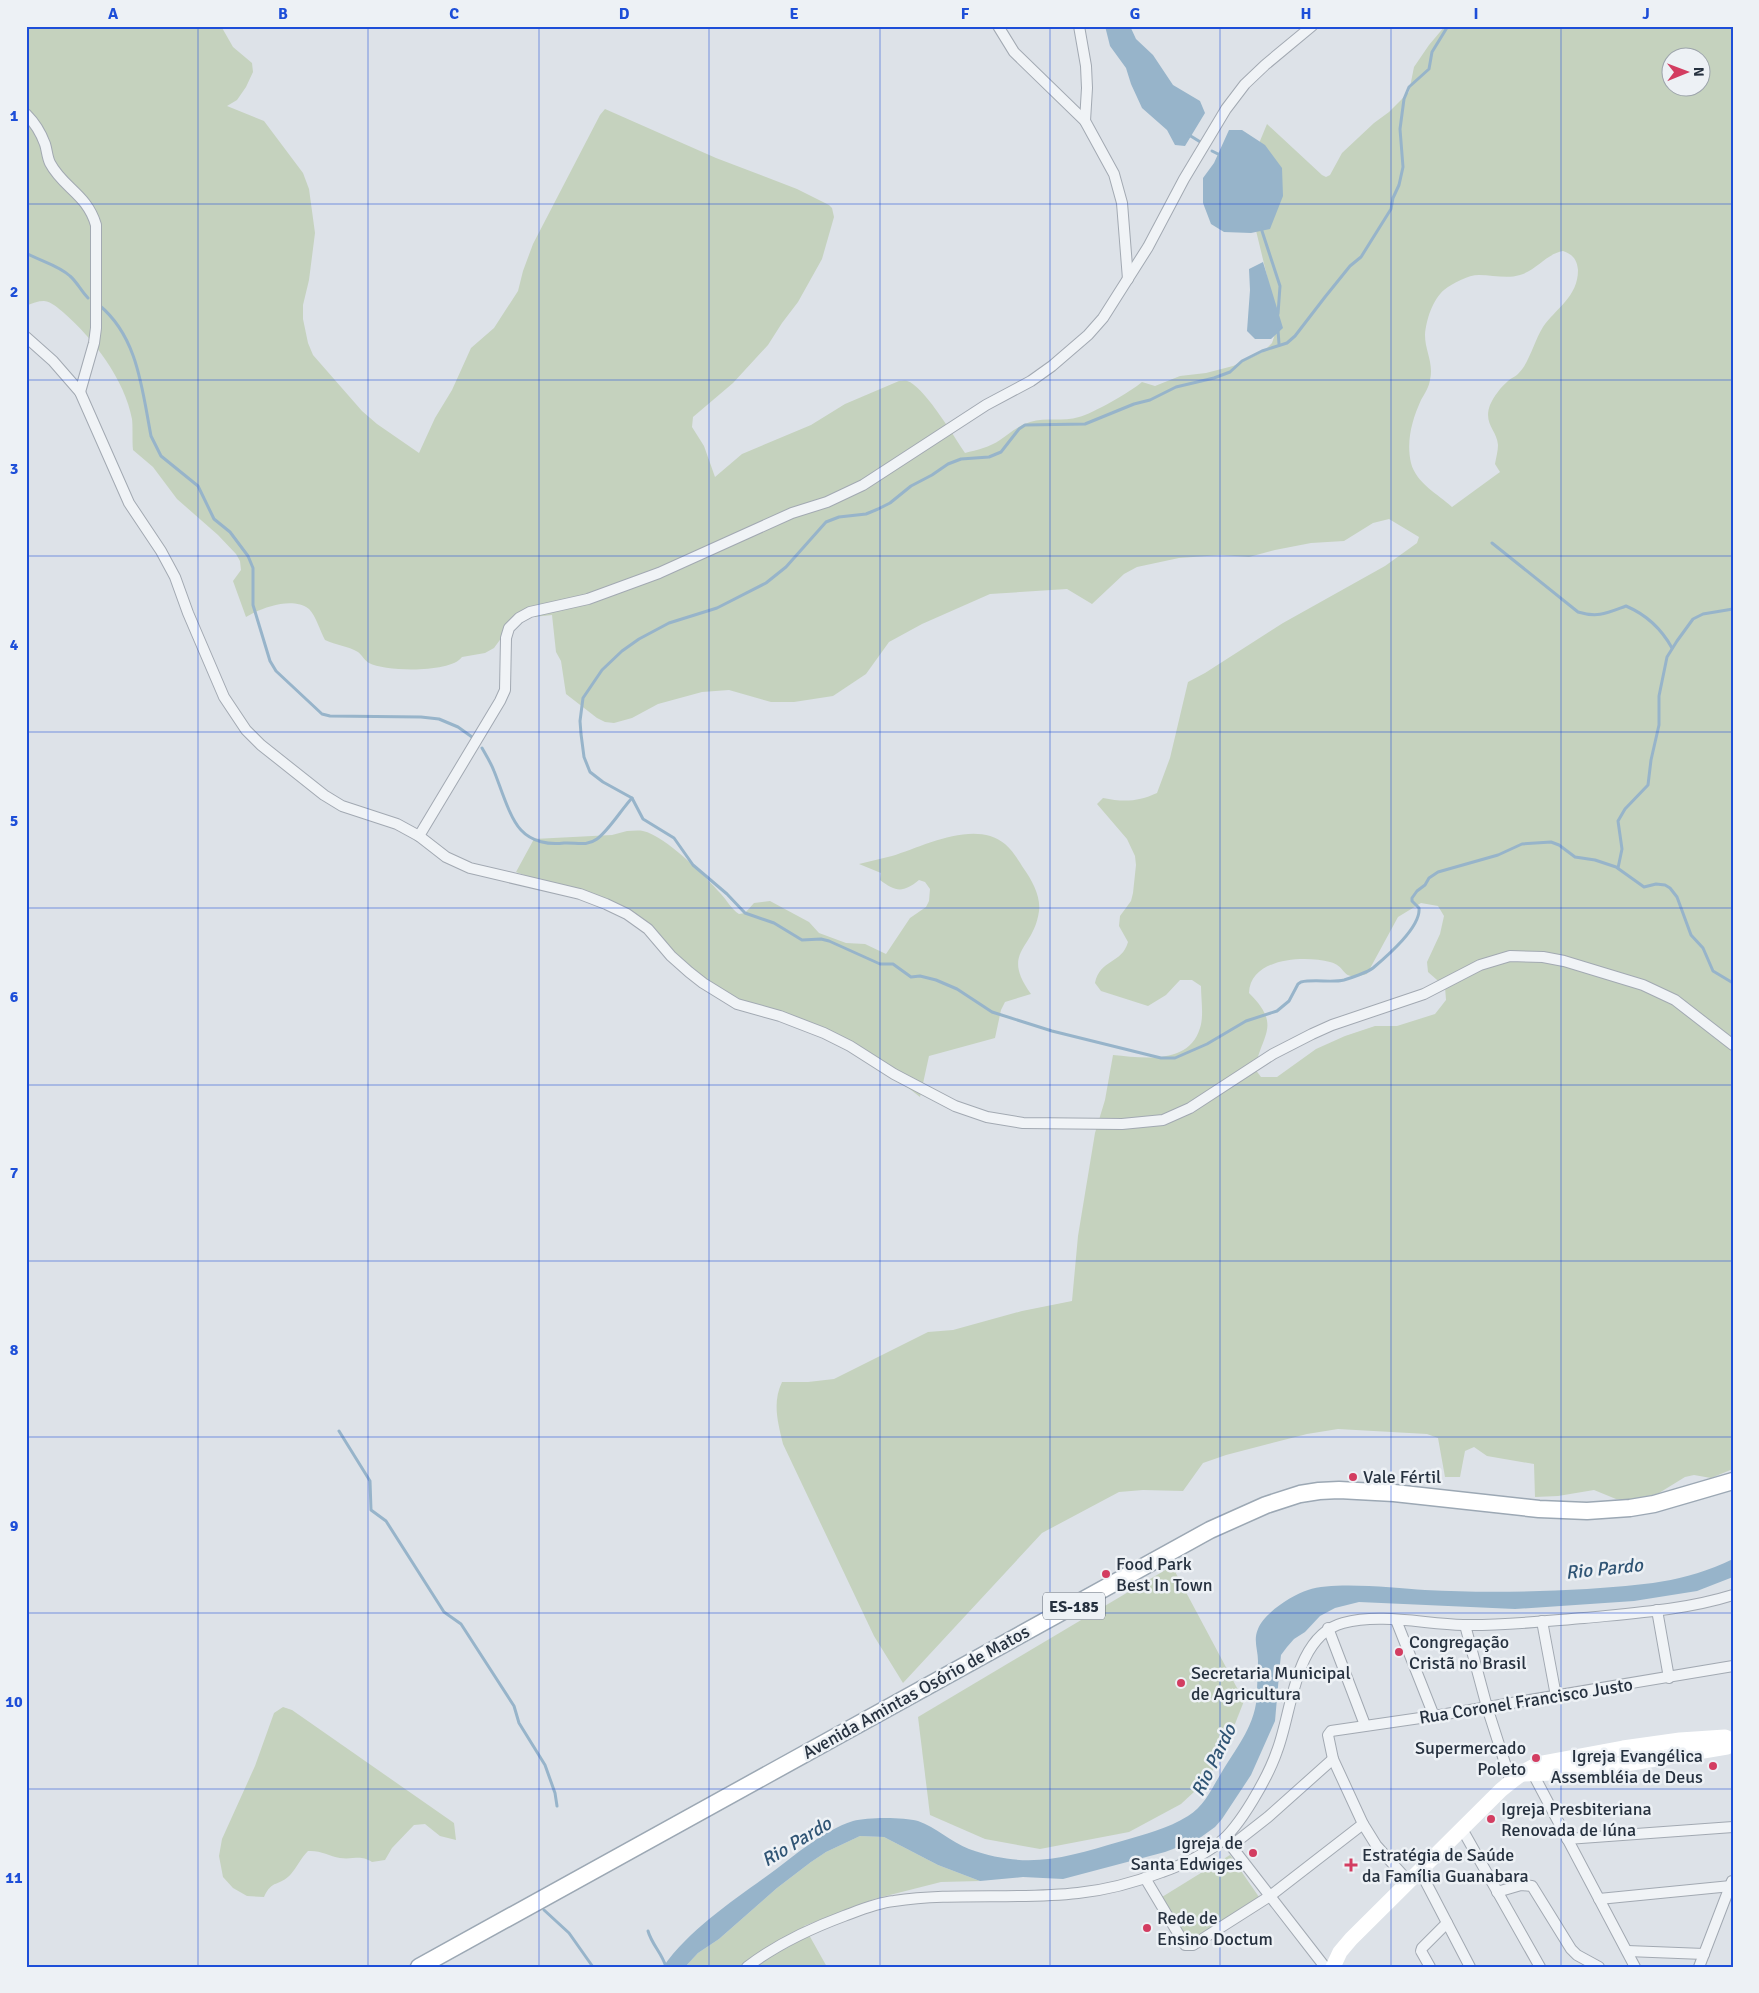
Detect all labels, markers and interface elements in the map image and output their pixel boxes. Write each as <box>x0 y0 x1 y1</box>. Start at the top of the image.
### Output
text: A <box>108 4 119 24</box>
text: B <box>278 4 288 24</box>
text: C <box>449 4 459 24</box>
text: D <box>619 4 630 24</box>
text: E <box>789 4 799 24</box>
text: F <box>961 4 970 24</box>
text: G <box>1130 4 1140 24</box>
text: H <box>1301 4 1311 24</box>
text: I <box>1473 4 1479 24</box>
text: J <box>1642 4 1650 24</box>
north arrow <box>1662 48 1712 98</box>
text: N <box>1690 67 1707 77</box>
text: 1 <box>10 106 19 126</box>
text: 2 <box>10 282 18 302</box>
text: 3 <box>10 459 18 479</box>
text: 4 <box>10 635 19 655</box>
text: 5 <box>10 811 18 831</box>
text: 6 <box>10 987 19 1007</box>
text: 7 <box>10 1163 19 1183</box>
text: 8 <box>10 1340 19 1360</box>
place label: Vale Fértil <box>1363 1466 1441 1488</box>
marker: Vale Fértil <box>1347 1471 1359 1483</box>
text: 9 <box>10 1516 19 1536</box>
place label: Food Park Best In Town <box>1116 1553 1212 1596</box>
water label: Rio Pardo <box>1564 1553 1645 1585</box>
marker: Food Park Best In Town <box>1100 1568 1112 1580</box>
road number: ES-185 <box>1043 1592 1105 1620</box>
street label: Avenida Amintas Osório de Matos <box>799 1620 1033 1764</box>
place label: Congregação Cristã no Brasil <box>1409 1631 1526 1674</box>
marker: Congregação Cristã no Brasil <box>1393 1646 1405 1658</box>
place label: Secretaria Municipal de Agricultura <box>1191 1662 1351 1705</box>
street label: Rua Coronel Francisco Justo <box>1418 1673 1634 1729</box>
marker: Secretaria Municipal de Agricultura <box>1175 1677 1187 1689</box>
text: 10 <box>5 1692 23 1712</box>
water label: Rio Pardo <box>1186 1719 1242 1800</box>
place label: Supermercado Poleto <box>1415 1737 1526 1780</box>
place label: Igreja Evangélica Assembléia de Deus <box>1550 1745 1703 1788</box>
marker: Supermercado Poleto <box>1530 1752 1542 1764</box>
marker: Igreja Evangélica Assembléia de Deus <box>1707 1760 1719 1772</box>
place label: Igreja Presbiteriana Renovada de Iúna <box>1501 1798 1652 1841</box>
water label: Rio Pardo <box>757 1811 837 1872</box>
marker: Igreja Presbiteriana Renovada de Iúna <box>1485 1813 1497 1825</box>
place label: Igreja de Santa Edwiges <box>1131 1832 1243 1875</box>
place label: Estratégia de Saúde da Família Guanabara <box>1362 1844 1529 1887</box>
marker: Igreja de Santa Edwiges <box>1247 1847 1259 1859</box>
marker: Estratégia de Saúde da Família Guanabara <box>1344 1858 1358 1872</box>
text: 11 <box>5 1868 23 1888</box>
place label: Rede de Ensino Doctum <box>1157 1907 1273 1950</box>
marker: Rede de Ensino Doctum <box>1141 1922 1153 1934</box>

